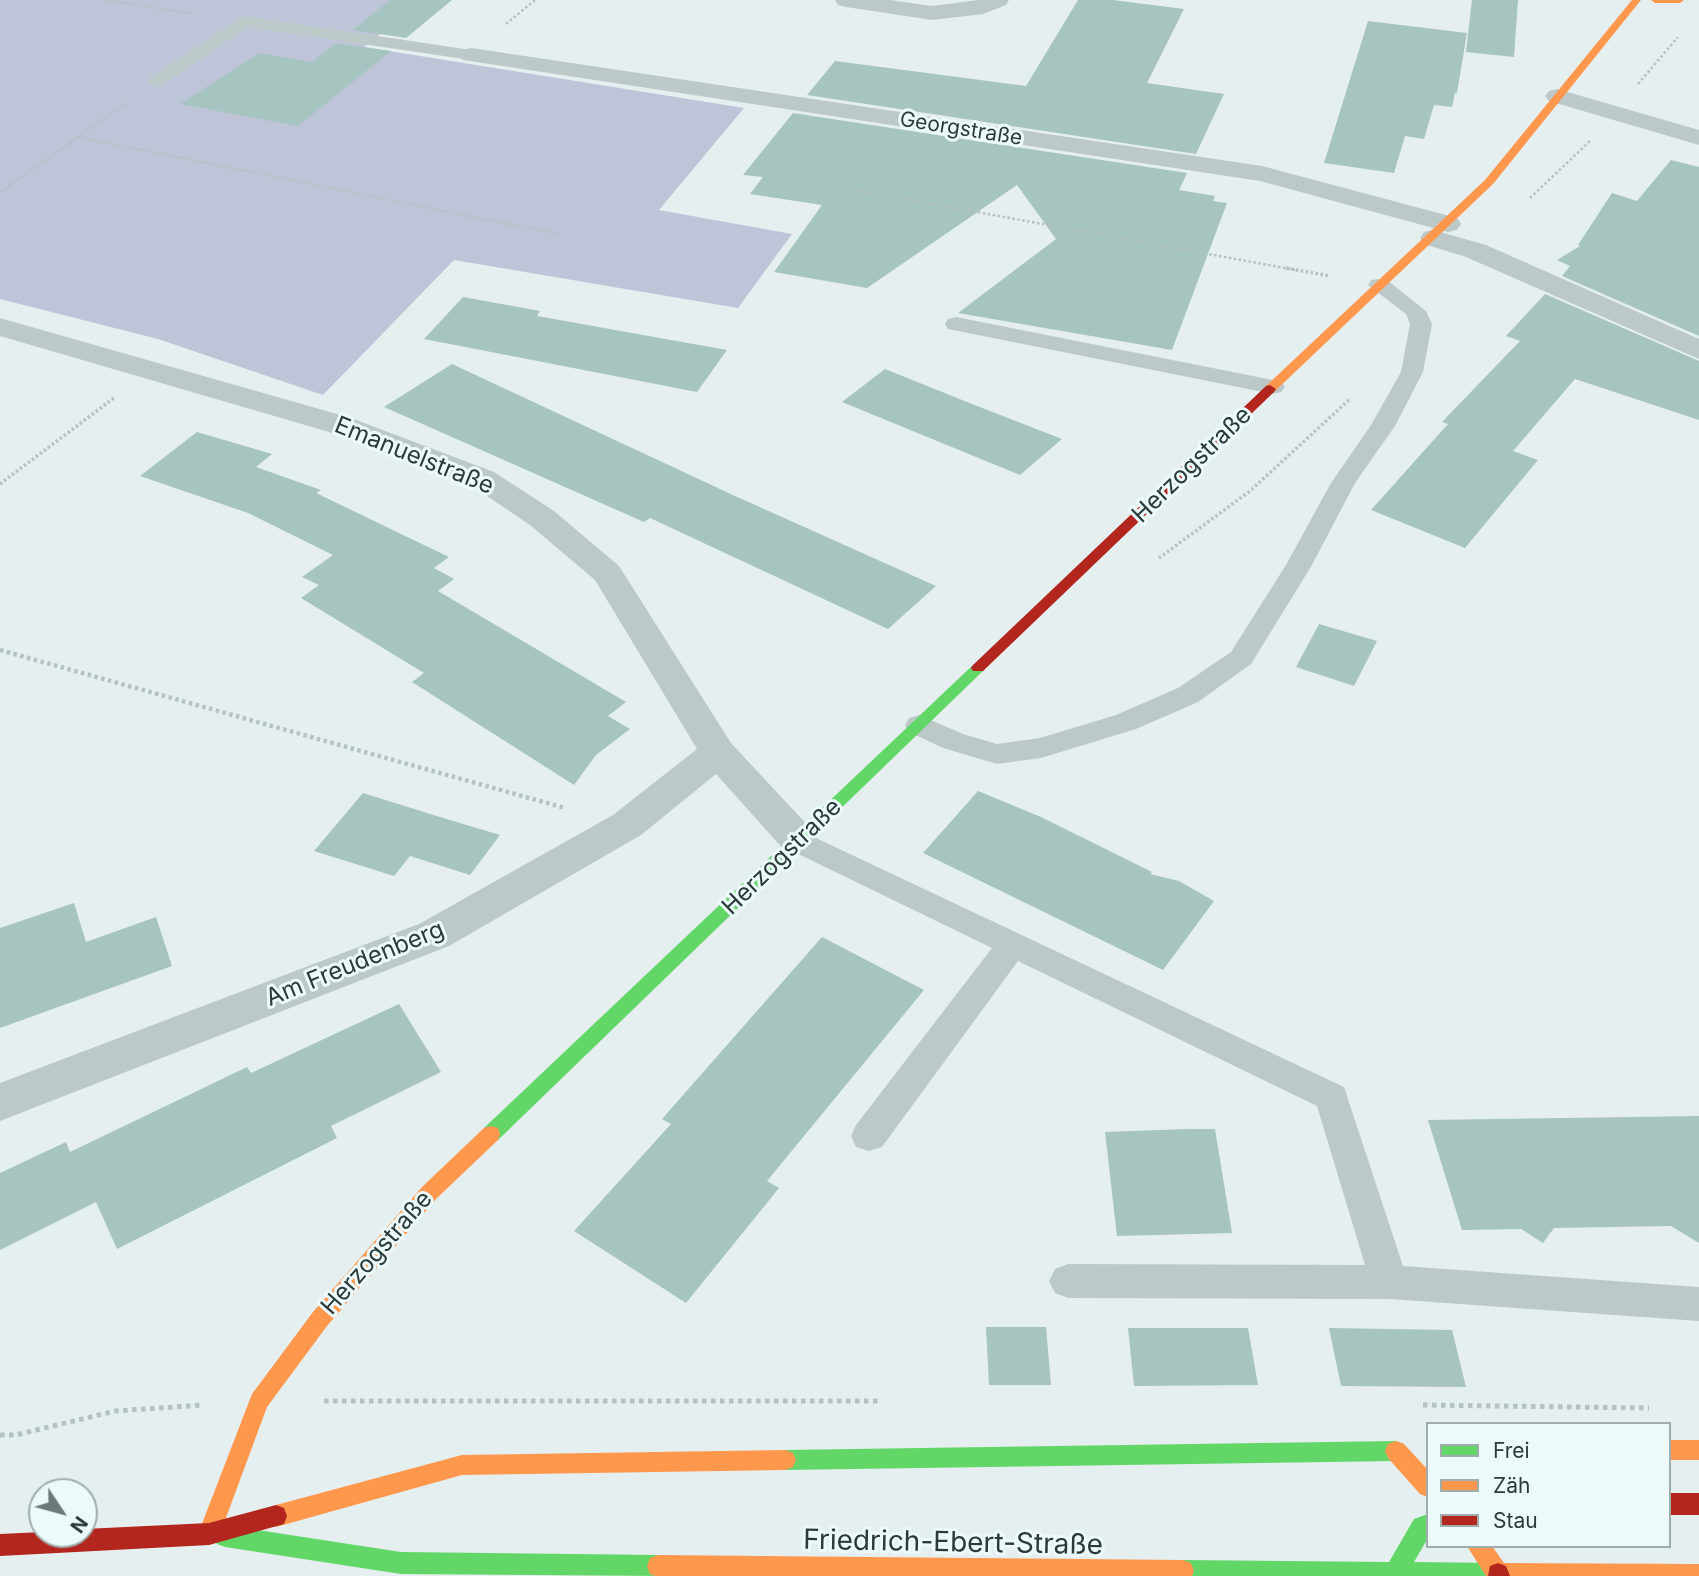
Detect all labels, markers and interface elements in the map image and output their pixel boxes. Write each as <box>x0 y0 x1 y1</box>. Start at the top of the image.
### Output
street label: Georgstraße <box>898 107 1024 151</box>
street label: Herzogstraße <box>1126 401 1258 529</box>
street label: Emanuelstraße <box>330 411 498 501</box>
street label: Herzogstraße <box>716 793 848 921</box>
street label: Am Freudenberg <box>262 915 448 1013</box>
street label: Herzogstraße <box>315 1185 439 1321</box>
legend <box>1426 1422 1671 1548</box>
text: Frei <box>1493 1438 1530 1463</box>
text: Zäh <box>1493 1473 1530 1498</box>
north arrow <box>28 1478 98 1548</box>
text: Stau <box>1493 1508 1538 1533</box>
text: N <box>65 1512 92 1537</box>
street label: Friedrich-Ebert-Straße <box>803 1524 1103 1562</box>

